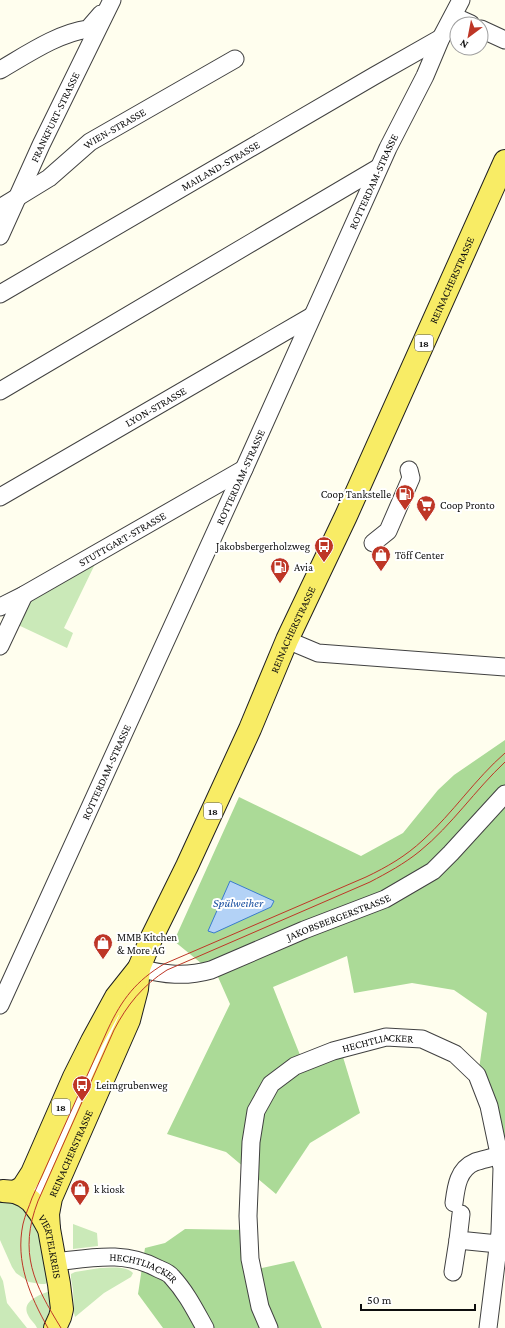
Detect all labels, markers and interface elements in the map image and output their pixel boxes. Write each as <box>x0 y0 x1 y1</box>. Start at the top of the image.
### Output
north arrow <box>449 16 489 56</box>
text: N <box>457 37 470 52</box>
street label: FRANKFURT-STRASSE <box>28 70 82 164</box>
street label: WIEN-STRASSE <box>81 105 148 151</box>
street label: ROTTERDAM-STRASSE <box>346 132 400 231</box>
street label: MAILAND-STRASSE <box>179 138 262 193</box>
street label: REINACHERSTRASSE <box>427 235 476 325</box>
road number: 18 <box>415 335 433 351</box>
street label: LYON-STRASSE <box>123 384 188 429</box>
street label: ROTTERDAM-STRASSE <box>213 428 267 527</box>
fuel station icon: Coop Tankstelle <box>394 483 416 511</box>
place label: Coop Tankstelle <box>321 488 391 501</box>
supermarket icon: Coop Pronto <box>415 494 437 522</box>
place label: Coop Pronto <box>440 499 495 512</box>
street label: STUTTGART-STRASSE <box>77 509 168 568</box>
bus stop icon: Jakobsbergerholzweg <box>313 535 335 563</box>
place label: Jakobsbergerholzweg <box>215 540 311 553</box>
shop icon: Töff Center <box>370 544 392 572</box>
place label: Töff Center <box>395 549 444 561</box>
fuel station icon: Avia <box>269 556 291 584</box>
place label: Avia <box>294 561 313 573</box>
street label: REINACHERSTRASSE <box>268 584 318 675</box>
street label: ROTTERDAM-STRASSE <box>79 722 133 822</box>
road number: 18 <box>204 803 222 819</box>
street label: JAKOBSBERGERSTRASSE <box>284 891 393 944</box>
water label: Spülweiher <box>213 896 264 910</box>
place label: MMB Kitchen & More AG <box>117 931 177 956</box>
shop icon: MMB Kitchen & More AG <box>92 932 114 960</box>
street label: HECHTLIACKER <box>341 1030 415 1054</box>
bus stop icon: Leimgrubenweg <box>71 1074 93 1102</box>
place label: Leimgrubenweg <box>96 1079 168 1092</box>
road number: 18 <box>52 1099 70 1115</box>
street label: REINACHERSTRASSE <box>46 1108 95 1199</box>
shop icon: k kiosk <box>69 1178 91 1206</box>
place label: k kiosk <box>94 1183 125 1195</box>
street label: VIERTELKREIS <box>36 1212 64 1279</box>
street label: HECHTLIACKER <box>109 1251 181 1286</box>
scale bar <box>361 1286 475 1312</box>
text: 50 m <box>367 1293 392 1307</box>

